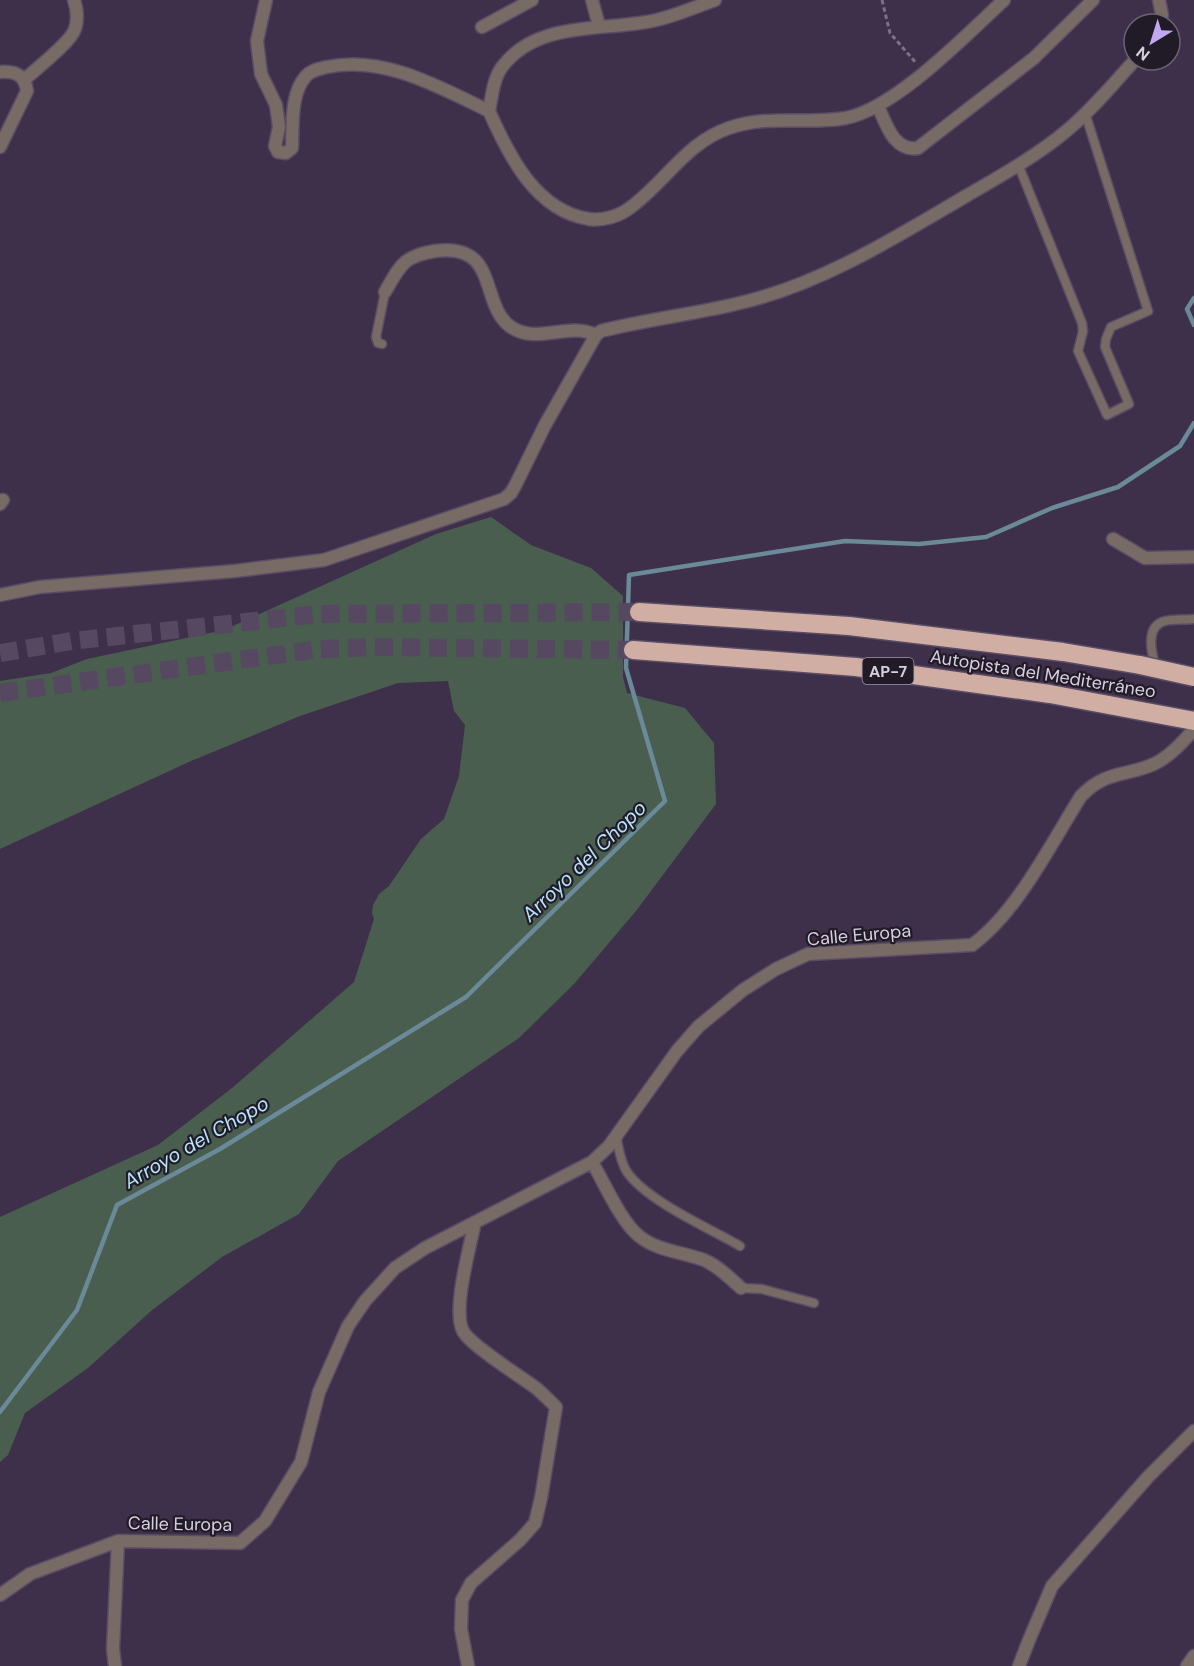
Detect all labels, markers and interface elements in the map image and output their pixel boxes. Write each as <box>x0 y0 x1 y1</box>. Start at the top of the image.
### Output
north arrow <box>1122 12 1182 72</box>
text: N <box>1132 42 1154 65</box>
street label: Autopista del Mediterráneo <box>928 644 1158 704</box>
road number: AP-7 <box>862 658 914 684</box>
water label: Arroyo del Chopo <box>515 795 652 928</box>
street label: Calle Europa <box>806 919 912 951</box>
water label: Arroyo del Chopo <box>118 1090 273 1195</box>
street label: Calle Europa <box>128 1511 232 1537</box>

